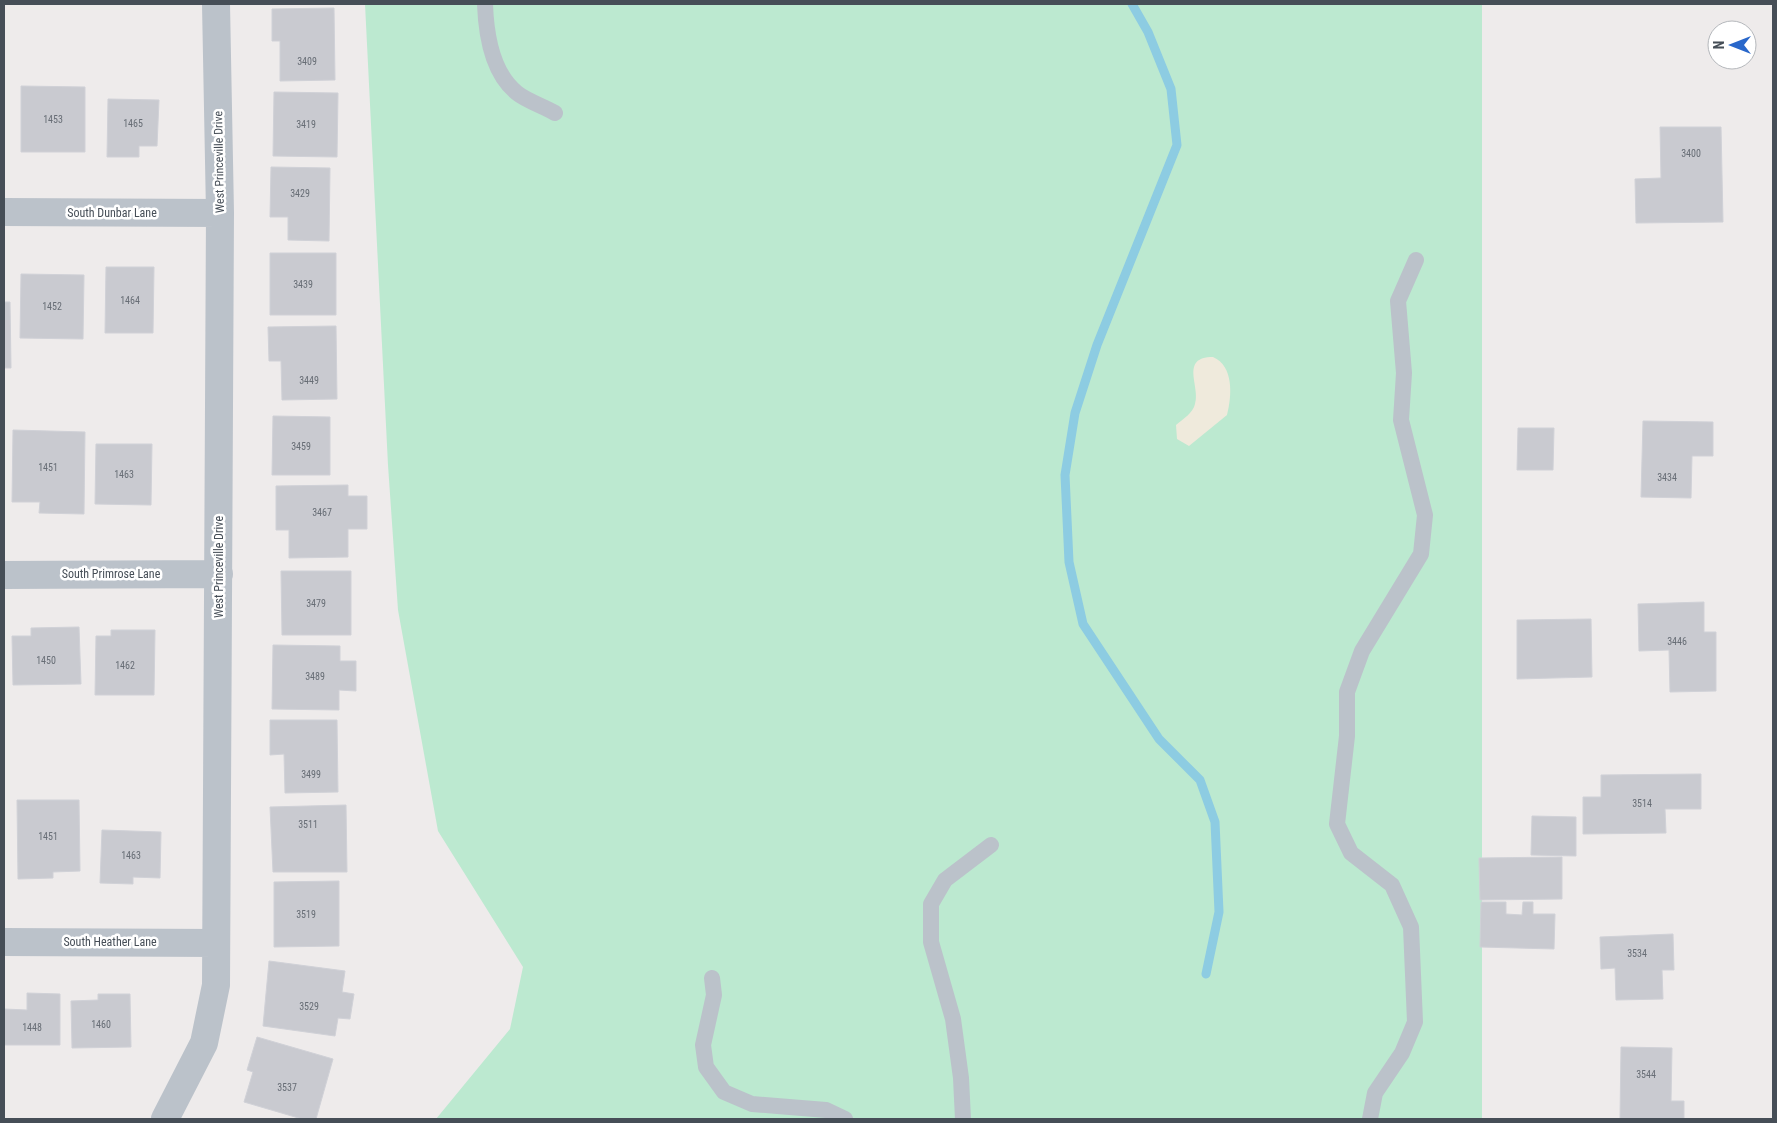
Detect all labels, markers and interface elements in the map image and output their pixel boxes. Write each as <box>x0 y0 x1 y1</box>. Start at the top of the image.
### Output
north arrow <box>1707 20 1757 70</box>
text: N <box>1711 41 1727 49</box>
house number: 3409 <box>297 56 317 67</box>
street label: West Princeville Drive <box>211 110 227 213</box>
house number: 1453 <box>43 114 63 125</box>
house number: 1465 <box>123 118 143 129</box>
house number: 3419 <box>296 119 316 130</box>
house number: 3400 <box>1681 148 1701 159</box>
house number: 3429 <box>290 188 310 199</box>
street label: South Dunbar Lane <box>67 206 157 220</box>
house number: 3439 <box>293 279 313 290</box>
house number: 1464 <box>120 295 140 306</box>
house number: 1452 <box>42 301 62 312</box>
house number: 3449 <box>299 375 319 386</box>
house number: 3459 <box>291 441 311 452</box>
house number: 1451 <box>38 462 58 473</box>
house number: 1463 <box>114 469 134 480</box>
house number: 3434 <box>1657 472 1677 483</box>
house number: 3467 <box>312 507 332 518</box>
street label: West Princeville Drive <box>212 516 226 618</box>
street label: South Primrose Lane <box>62 567 161 581</box>
house number: 3479 <box>306 598 326 609</box>
house number: 3446 <box>1667 636 1687 647</box>
house number: 1450 <box>36 655 56 666</box>
house number: 1462 <box>115 660 135 671</box>
house number: 3489 <box>305 671 325 682</box>
house number: 3499 <box>301 769 321 780</box>
house number: 3514 <box>1632 798 1652 809</box>
house number: 3511 <box>298 819 318 830</box>
house number: 1451 <box>38 831 58 842</box>
house number: 1463 <box>121 850 141 861</box>
house number: 3519 <box>296 909 316 920</box>
street label: South Heather Lane <box>63 935 157 949</box>
house number: 3534 <box>1627 948 1647 959</box>
house number: 3529 <box>299 1001 319 1012</box>
house number: 1460 <box>91 1019 111 1030</box>
house number: 1448 <box>22 1022 42 1033</box>
house number: 3544 <box>1636 1069 1656 1080</box>
house number: 3537 <box>277 1082 297 1093</box>

